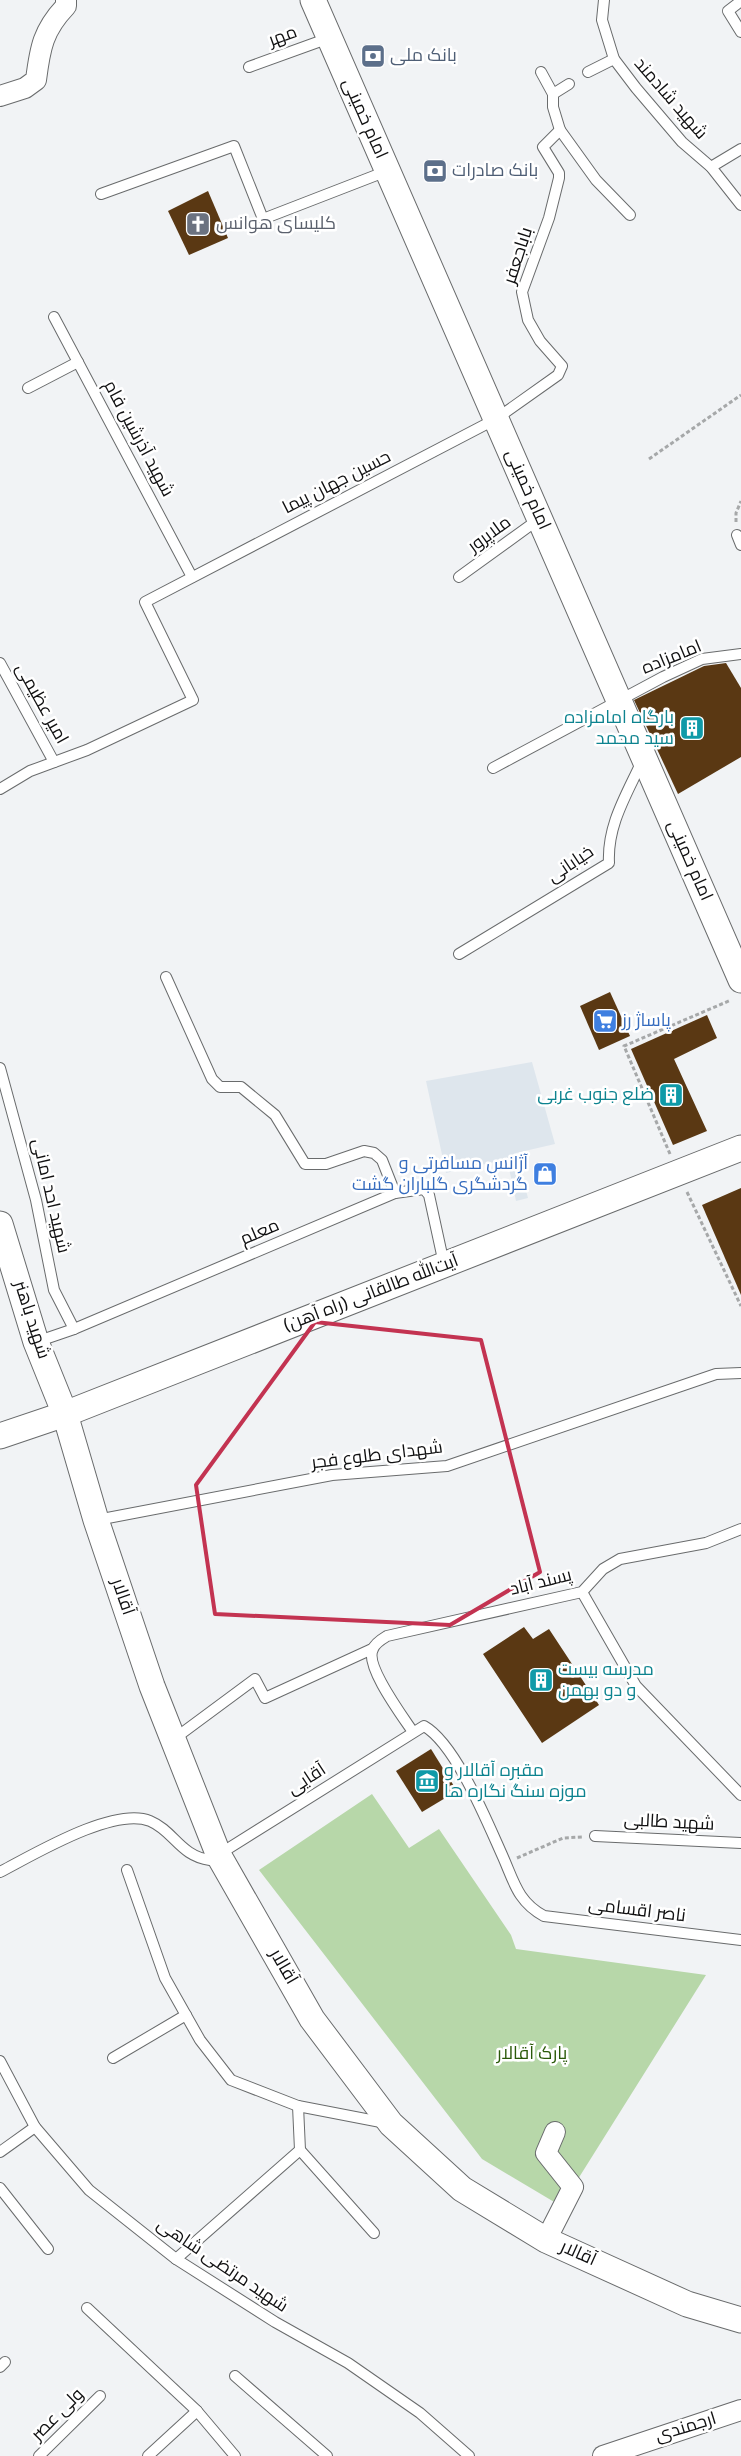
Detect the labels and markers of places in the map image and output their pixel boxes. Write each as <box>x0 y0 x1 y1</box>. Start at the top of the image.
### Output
bank icon: بانک ملی <box>360 43 386 69</box>
place label: بانک ملی <box>390 45 457 68</box>
bank icon: بانک صادرات <box>422 158 448 184</box>
place label: بانک صادرات <box>452 160 538 183</box>
church icon: کلیسای هوانس <box>185 211 211 237</box>
place label: کلیسای هوانس <box>216 213 336 236</box>
place label: بارگاه امامزاده سید محمد <box>564 707 674 751</box>
building icon: بارگاه امامزاده سید محمد <box>679 715 705 741</box>
supermarket icon: پاساژ رز <box>592 1008 618 1034</box>
place label: پاساژ رز <box>621 1010 671 1033</box>
building icon: ضلع جنوب غربی <box>658 1082 684 1108</box>
place label: ضلع جنوب غربی <box>537 1084 654 1107</box>
place label: آژانس مسافرتی و گردشگری گلباران گشت <box>352 1153 528 1197</box>
shop icon: آژانس مسافرتی و گردشگری گلباران گشت <box>532 1161 558 1187</box>
place label: مدرسه بیست و دو بهمن <box>558 1659 654 1703</box>
building icon: مدرسه بیست و دو بهمن <box>528 1667 554 1693</box>
place label: مقبره آقالار و موزه سنگ نگاره ها <box>444 1760 587 1804</box>
museum icon: مقبره آقالار و موزه سنگ نگاره ها <box>414 1768 440 1794</box>

